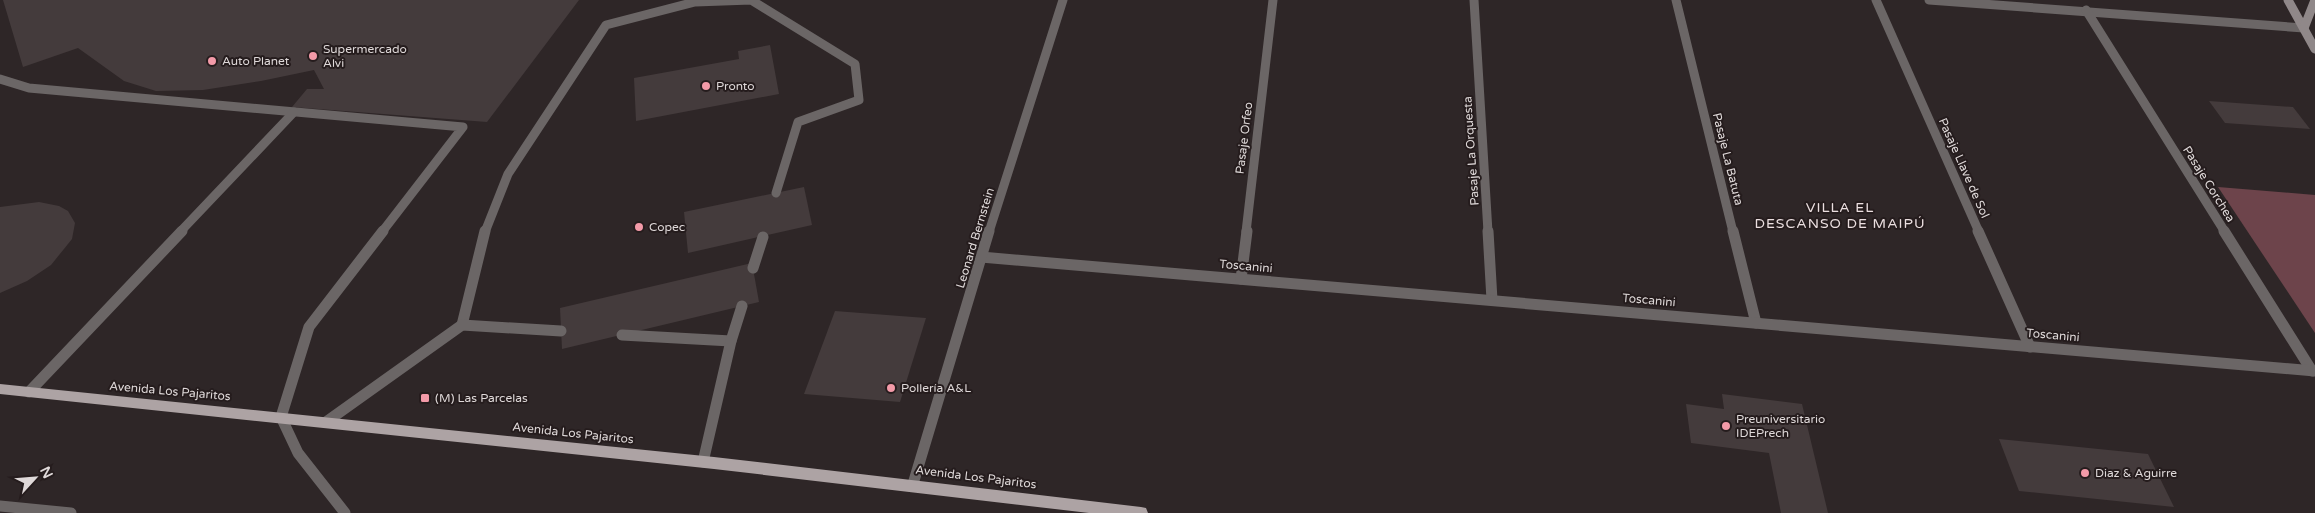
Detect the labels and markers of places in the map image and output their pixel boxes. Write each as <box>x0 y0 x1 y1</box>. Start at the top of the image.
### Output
place label: Supermercado Alvi <box>323 42 407 70</box>
marker: Supermercado Alvi <box>307 50 319 62</box>
place label: Auto Planet <box>222 54 290 68</box>
marker: Auto Planet <box>206 55 218 67</box>
place label: Pronto <box>716 79 755 93</box>
marker: Pronto <box>700 80 712 92</box>
place label: Copec <box>649 220 685 234</box>
marker: Copec <box>633 221 645 233</box>
place label: Pollería A&L <box>901 381 971 395</box>
marker: Pollería A&L <box>885 382 897 394</box>
place label: (M) Las Parcelas <box>435 391 528 405</box>
marker: (M) Las Parcelas <box>419 392 431 404</box>
place label: Preuniversitario IDEPrech <box>1736 412 1825 440</box>
marker: Preuniversitario IDEPrech <box>1720 420 1732 432</box>
place label: Diaz & Aguirre <box>2095 466 2177 480</box>
marker: Diaz & Aguirre <box>2079 467 2091 479</box>

